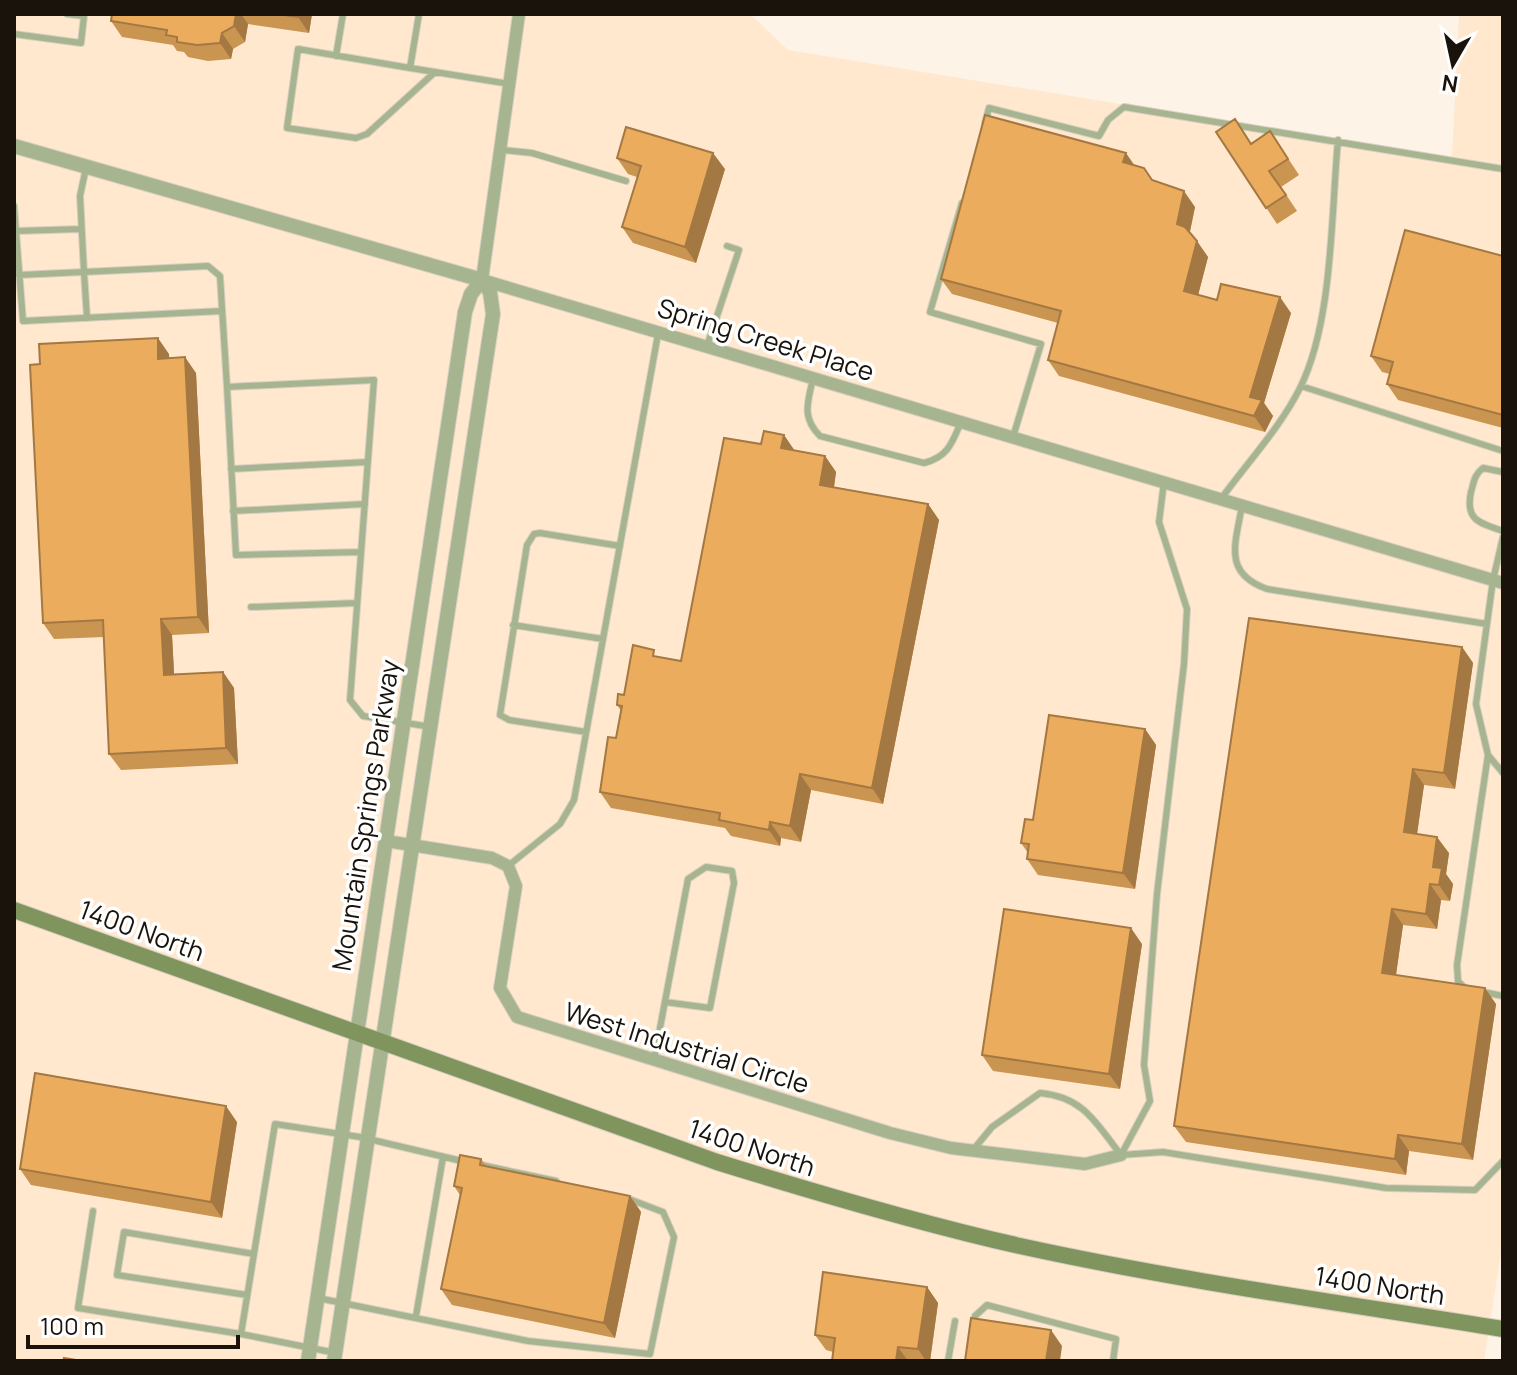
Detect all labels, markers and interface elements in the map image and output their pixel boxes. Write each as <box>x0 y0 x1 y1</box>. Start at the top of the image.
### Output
north arrow <box>1413 24 1493 104</box>
text: N <box>1440 68 1460 100</box>
street label: Spring Creek Place <box>653 289 879 389</box>
street label: Mountain Springs Parkway <box>323 657 407 973</box>
street label: 1400 North <box>74 891 210 969</box>
street label: West Industrial Circle <box>560 993 814 1101</box>
street label: 1400 North <box>684 1110 820 1184</box>
street label: 1400 North <box>1313 1257 1447 1313</box>
scale bar <box>28 1299 238 1349</box>
text: 100 m <box>40 1309 104 1342</box>

